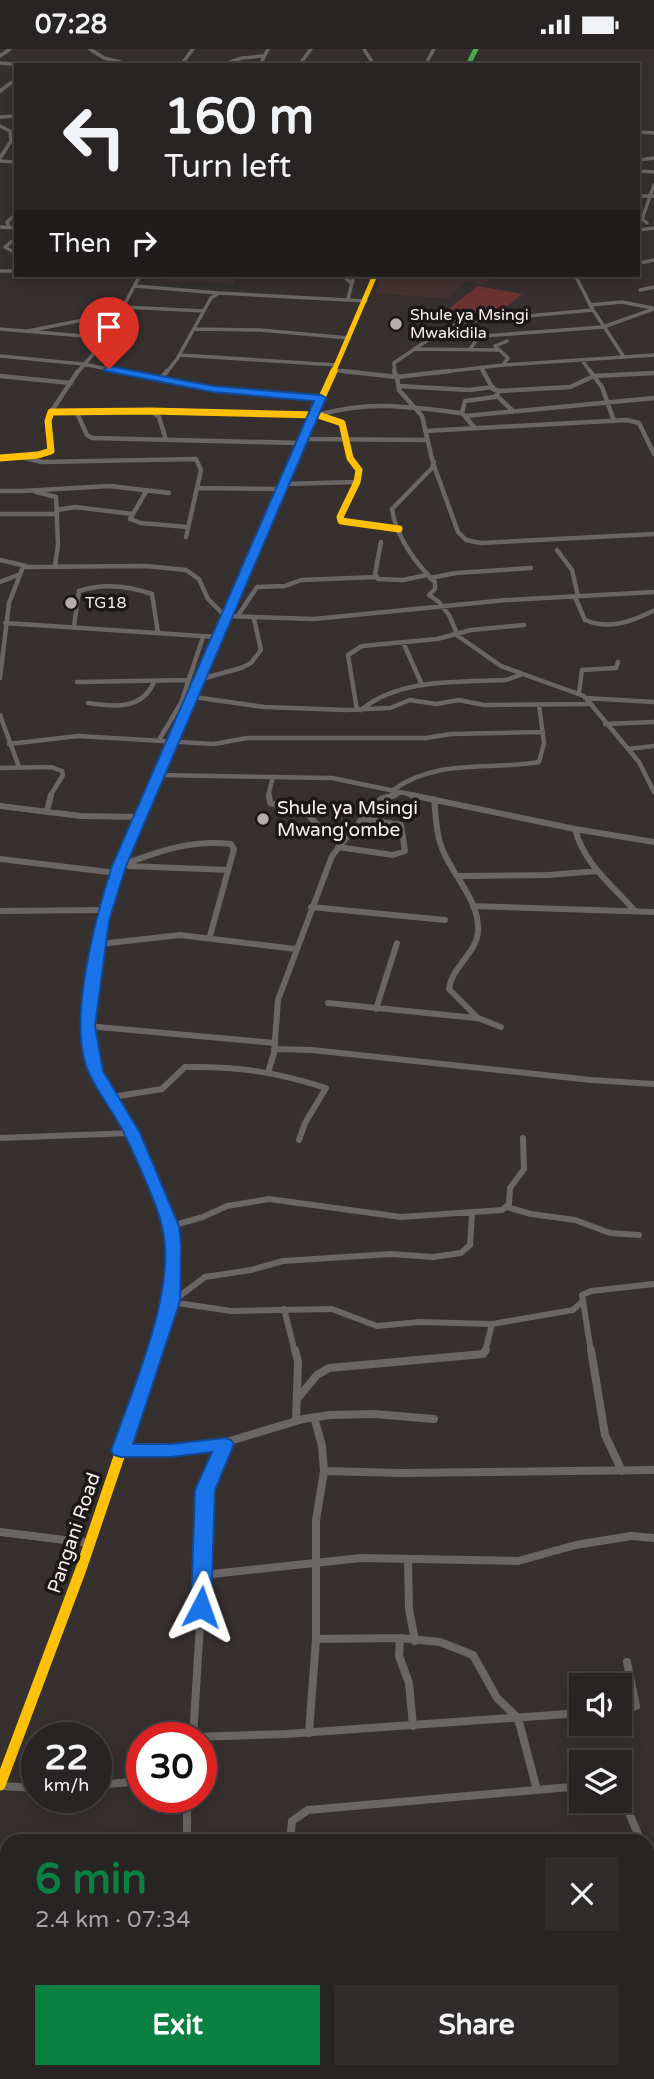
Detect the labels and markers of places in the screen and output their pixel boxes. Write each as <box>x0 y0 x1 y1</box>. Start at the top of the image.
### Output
pin <box>79 297 139 369</box>
place label: Shule ya Msingi Mwakidila <box>410 305 529 343</box>
marker: Shule ya Msingi Mwakidila <box>388 316 404 332</box>
place label: TG18 <box>85 593 127 613</box>
marker: TG18 <box>63 595 79 611</box>
place label: Shule ya Msingi Mwang'ombe <box>277 797 418 841</box>
marker: Shule ya Msingi Mwang'ombe <box>255 811 271 827</box>

